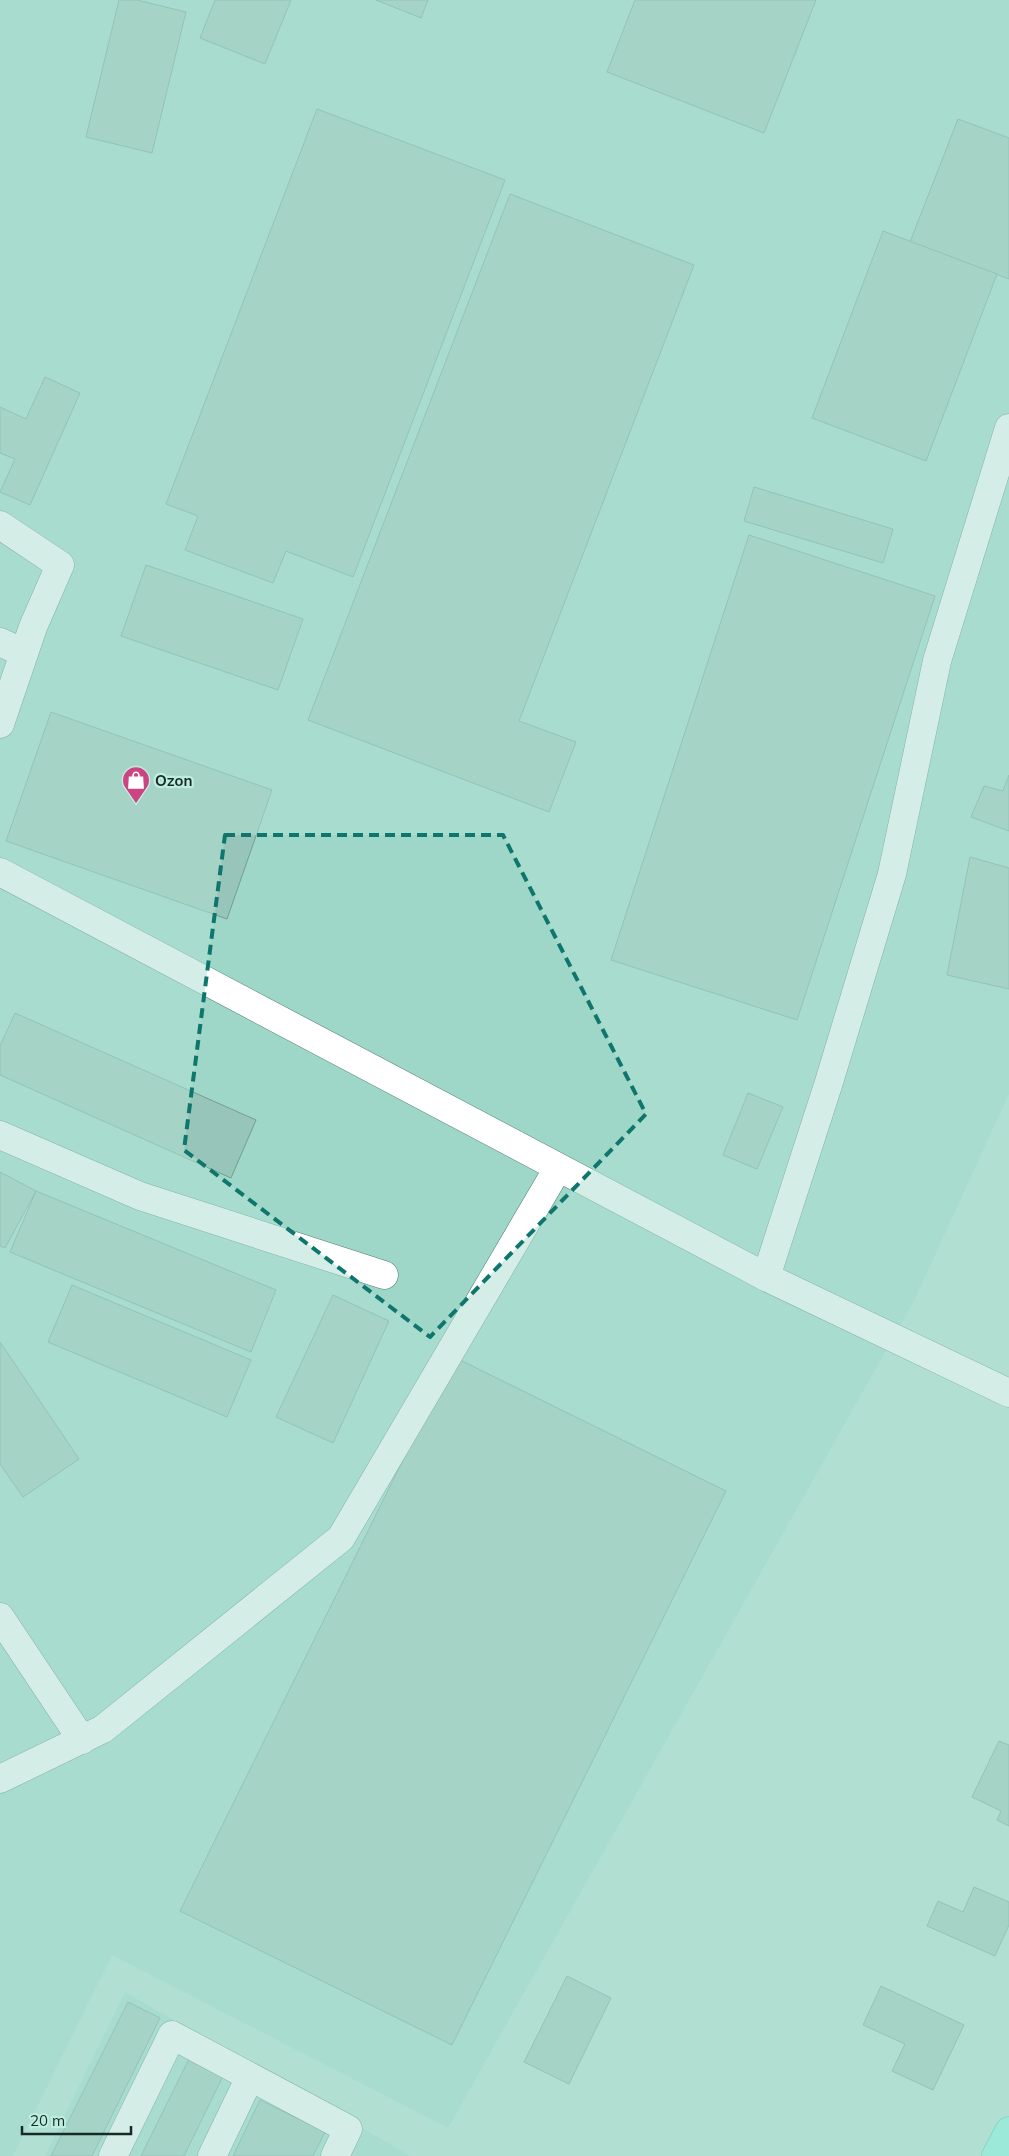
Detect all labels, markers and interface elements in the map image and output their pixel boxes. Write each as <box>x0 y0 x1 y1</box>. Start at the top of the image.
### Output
shop icon: Ozon <box>121 765 151 804</box>
place label: Ozon <box>155 771 192 790</box>
scale bar <box>22 2104 131 2136</box>
text: 20 m <box>30 2111 65 2130</box>

